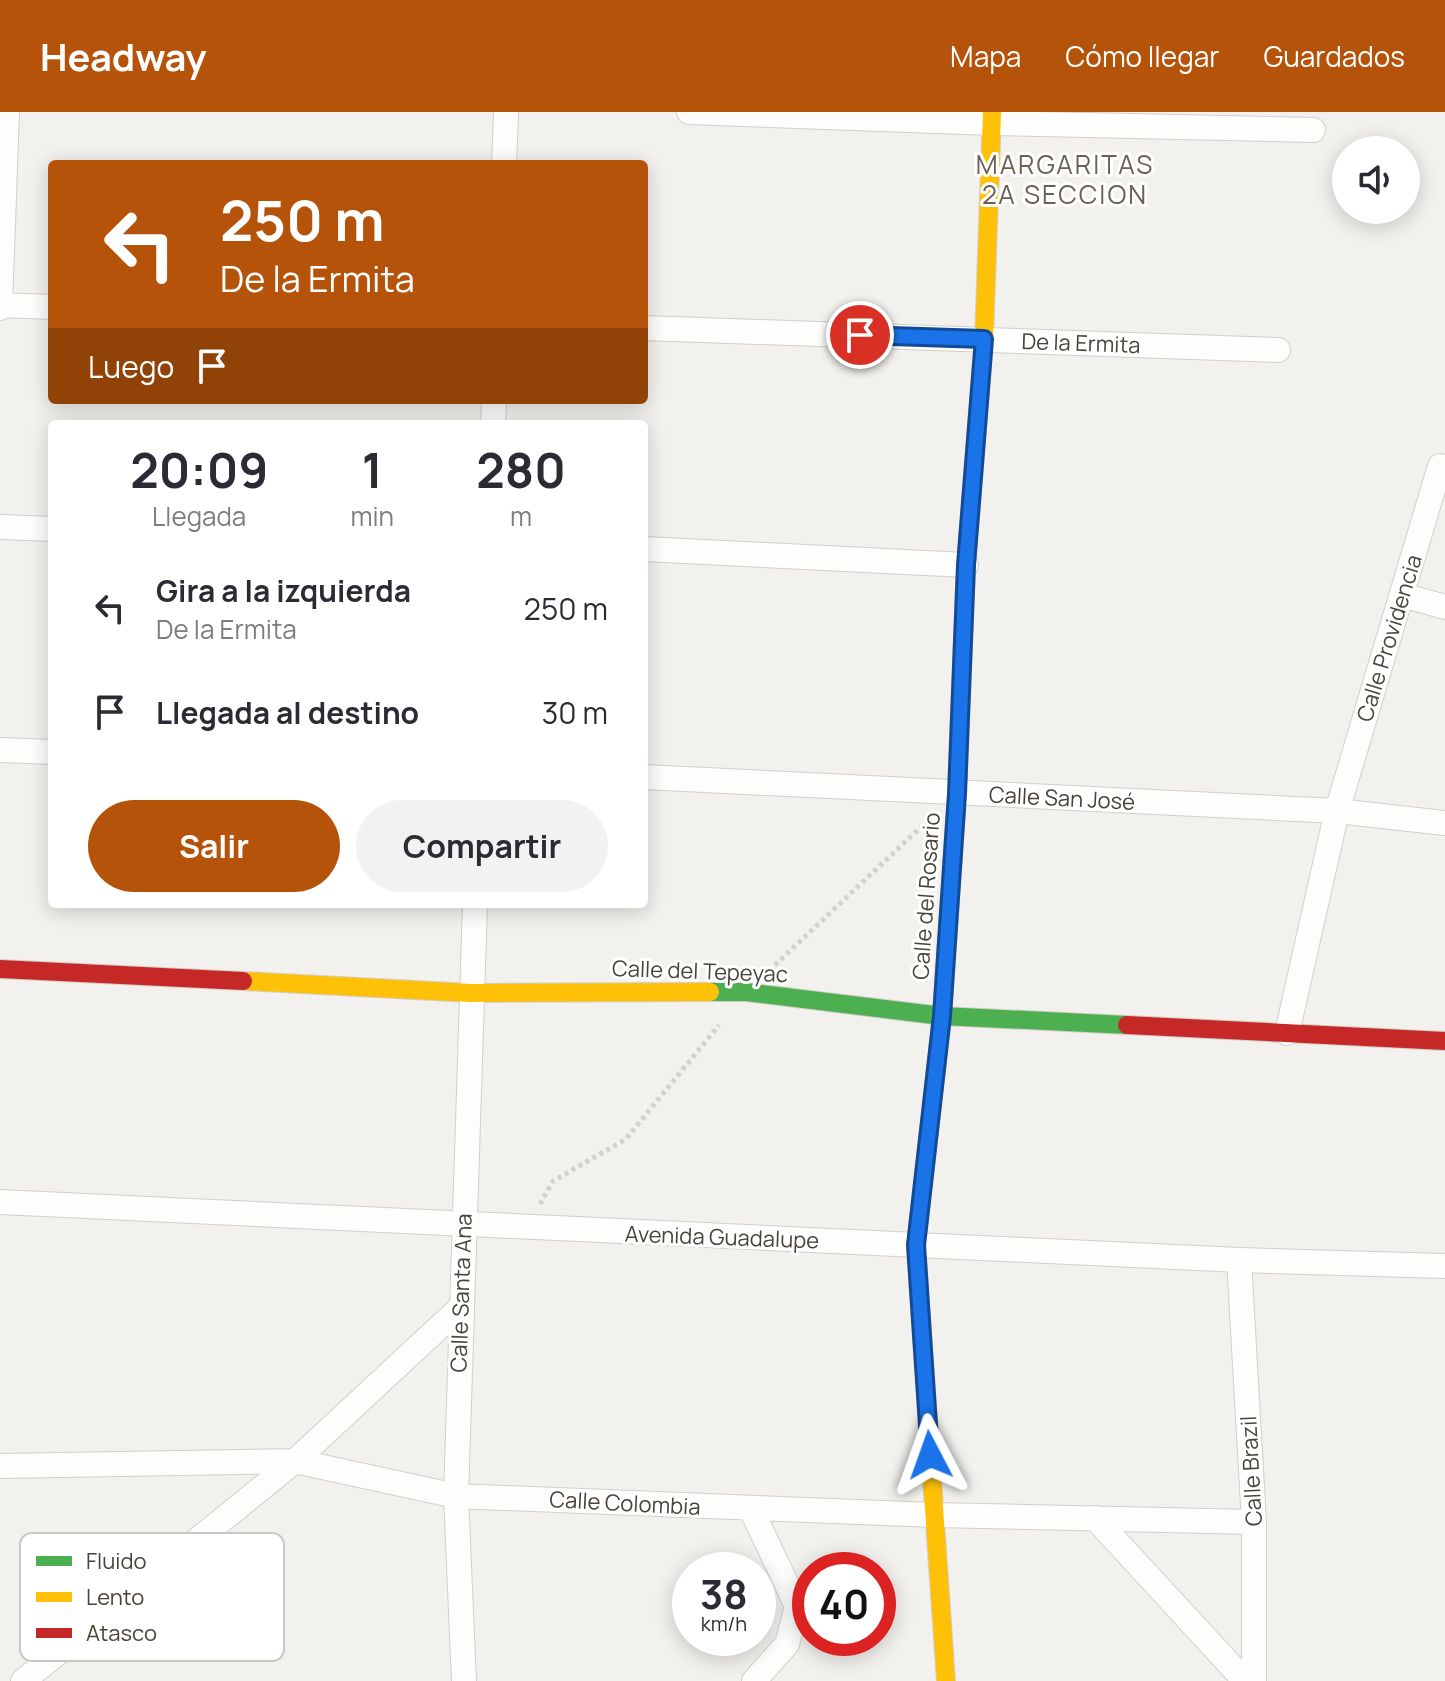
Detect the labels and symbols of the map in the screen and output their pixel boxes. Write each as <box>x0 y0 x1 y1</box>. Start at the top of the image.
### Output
district label: MARGARITAS 2A SECCION <box>976 146 1154 212</box>
pin <box>826 301 894 369</box>
street label: De la Ermita <box>1021 326 1141 360</box>
street label: Calle Providencia <box>1349 551 1429 725</box>
street label: Calle San José <box>988 779 1136 817</box>
street label: Calle del Rosario <box>905 811 947 981</box>
street label: Calle del Tepeyac <box>612 953 788 989</box>
street label: Calle Santa Ana <box>443 1213 479 1373</box>
street label: Avenida Guadalupe <box>624 1219 820 1255</box>
position arrow <box>888 1413 972 1497</box>
street label: Calle Brazil <box>1233 1415 1269 1527</box>
street label: Calle Colombia <box>549 1484 701 1522</box>
legend <box>20 1533 284 1661</box>
text: Fluido <box>86 1546 146 1576</box>
speed limit sign: 40 <box>792 1552 896 1656</box>
text: Lento <box>86 1582 144 1612</box>
text: Atasco <box>86 1618 157 1648</box>

